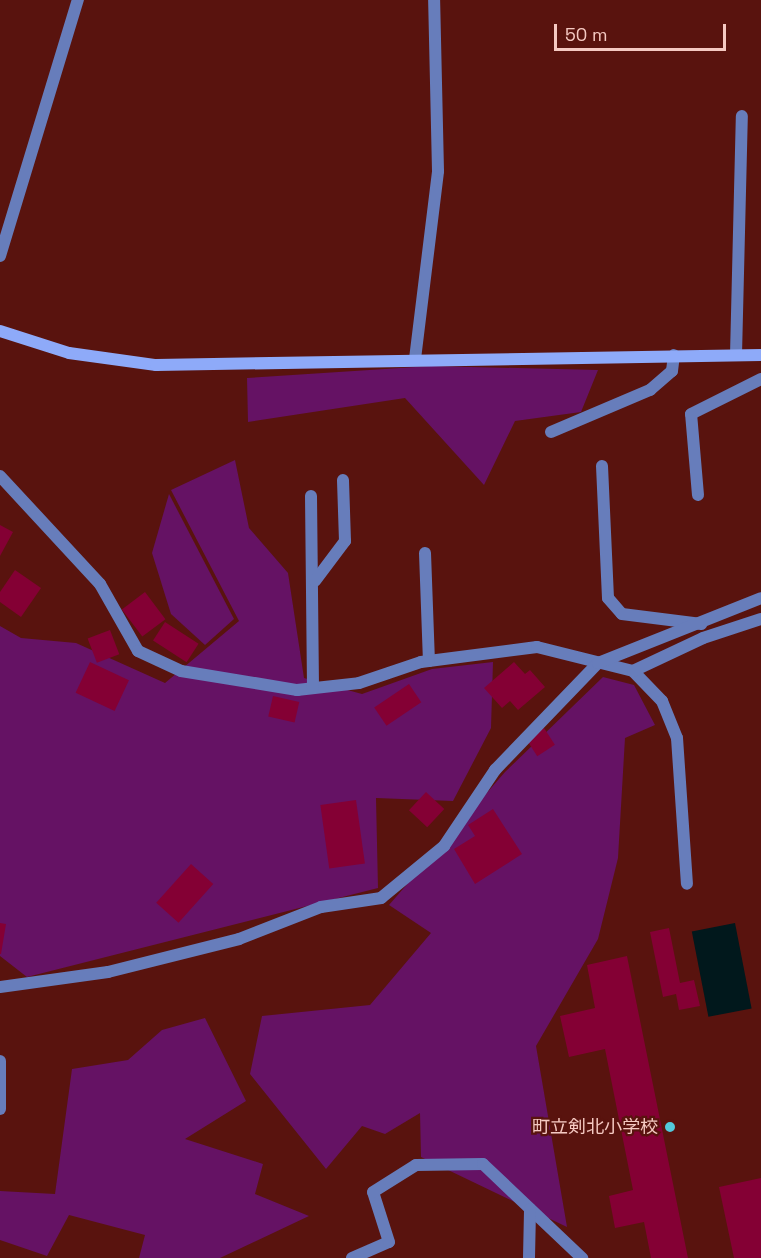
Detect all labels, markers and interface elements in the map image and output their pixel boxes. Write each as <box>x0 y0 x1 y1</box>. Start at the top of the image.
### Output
scale bar <box>557 12 730 50</box>
text: 50 m <box>565 23 607 46</box>
place label: 町立剣北小学校 <box>532 1116 658 1138</box>
marker: 町立剣北小学校 <box>663 1120 677 1134</box>

